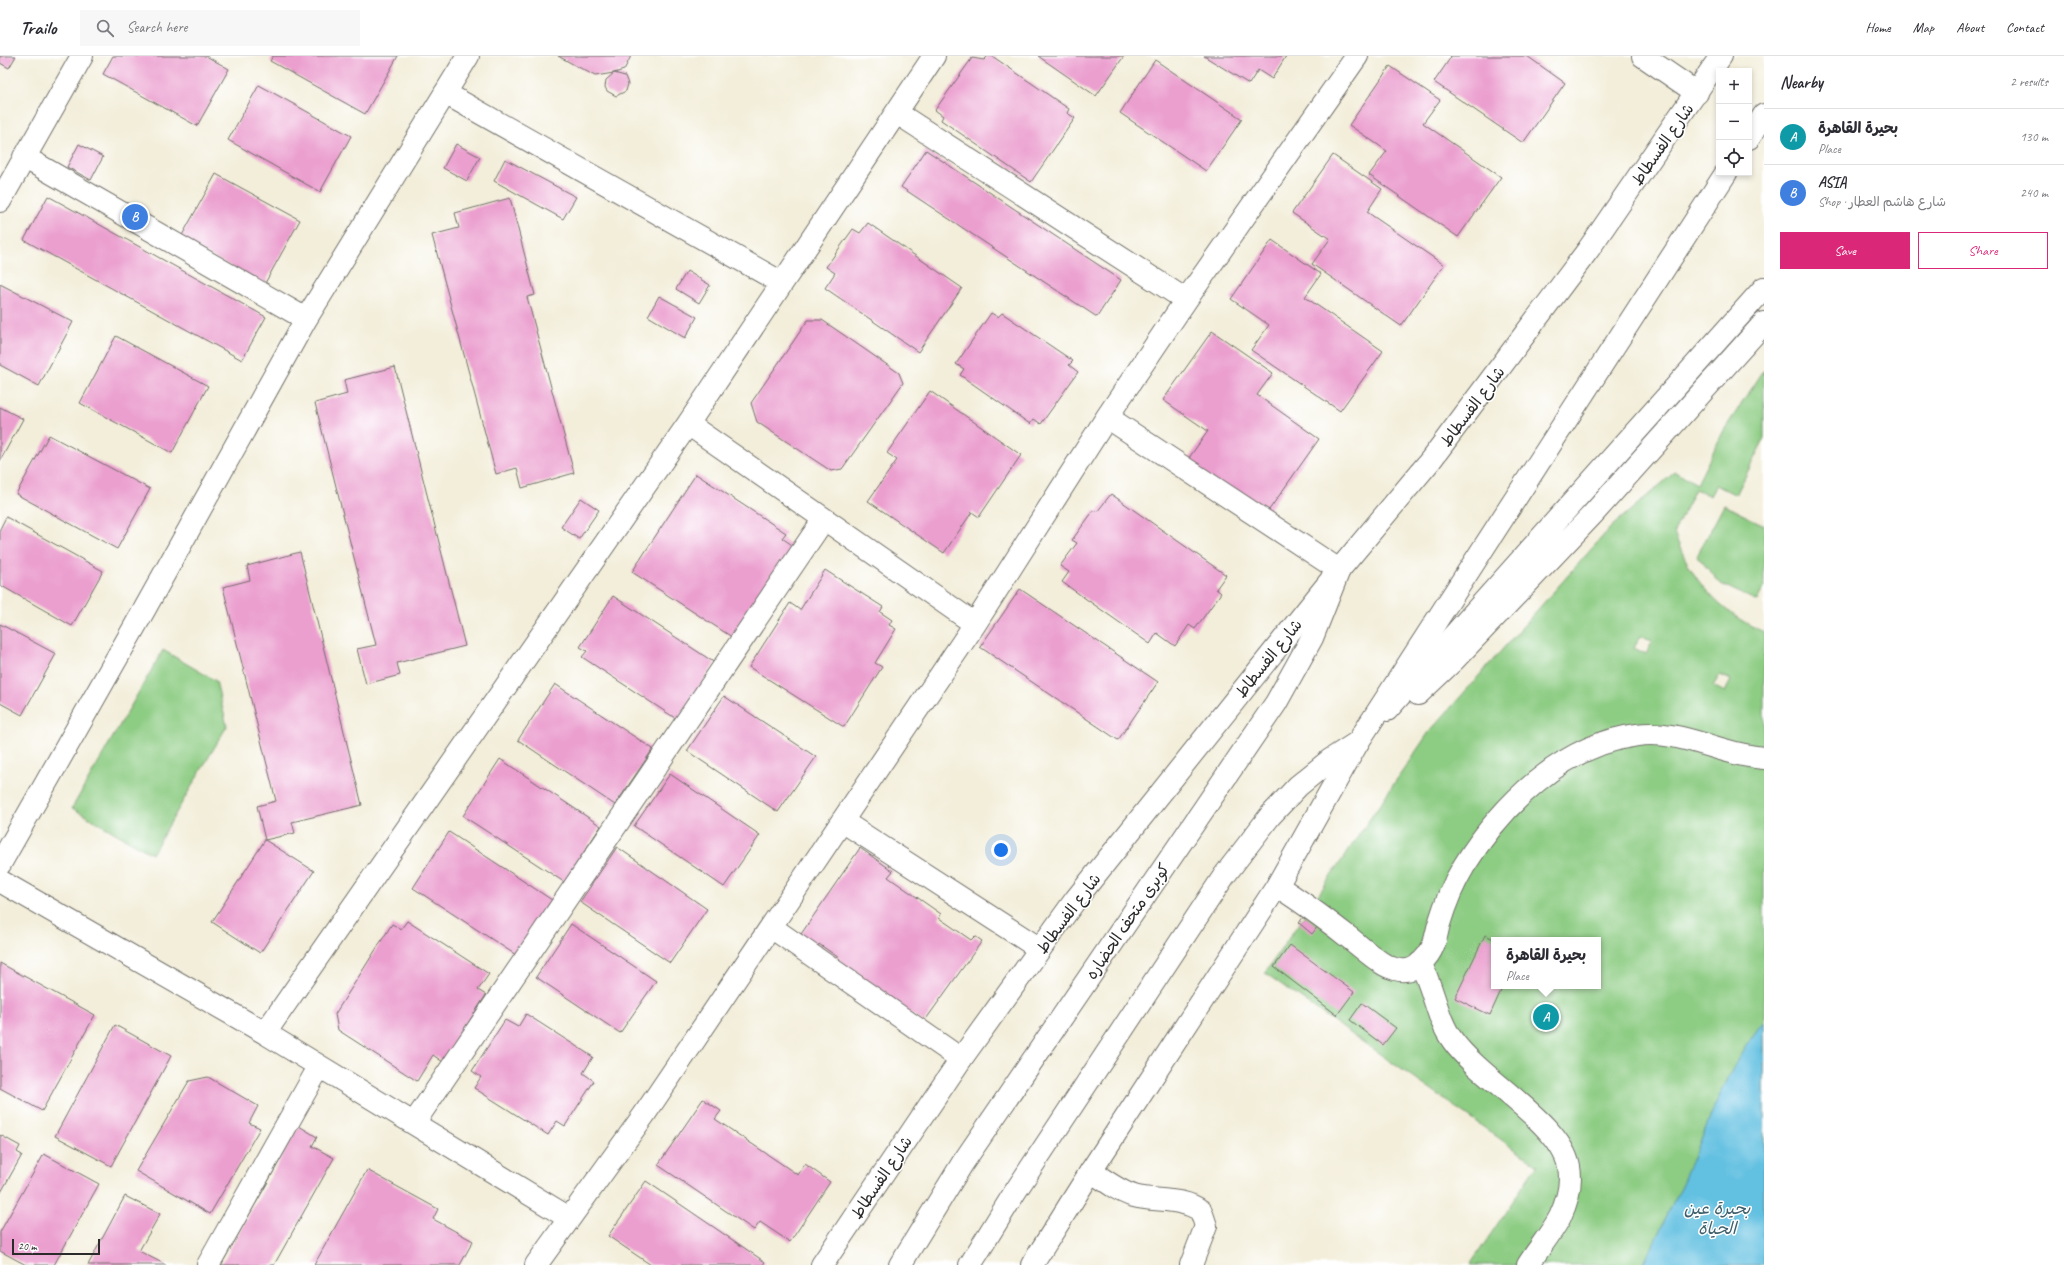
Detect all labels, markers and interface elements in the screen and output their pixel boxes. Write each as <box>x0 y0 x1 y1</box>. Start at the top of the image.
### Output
search box <box>80 10 360 46</box>
text: Trailo <box>20 16 56 40</box>
icon: search <box>94 17 116 39</box>
text: Search here <box>126 18 188 37</box>
text: Home <box>1865 19 1891 36</box>
text: Map <box>1913 19 1934 36</box>
text: About <box>1956 19 1984 36</box>
text: Contact <box>2006 19 2044 36</box>
map controls <box>1716 68 1752 176</box>
button: + <box>1716 68 1752 104</box>
text: Nearby <box>1780 72 1823 93</box>
text: 2 results <box>2010 74 2048 90</box>
street label: شارع الفسطاط <box>1627 100 1699 190</box>
button: − <box>1716 104 1752 140</box>
text: بحيرة القاهرة <box>1818 119 1898 138</box>
text: A <box>1790 129 1796 145</box>
text: 130 m <box>2020 129 2048 145</box>
button: locate <box>1716 140 1752 176</box>
text: Place <box>1818 141 1841 157</box>
text: ASIA <box>1818 173 1847 192</box>
text: B <box>1790 185 1796 201</box>
text: 240 m <box>2020 185 2048 201</box>
text: Shop · شارع هاشم العطار <box>1818 194 1946 210</box>
pin: B <box>122 202 148 232</box>
button: Save <box>1780 232 1910 269</box>
button: Share <box>1918 232 2048 269</box>
street label: شارع الفسطاط <box>1436 362 1510 451</box>
street label: شارع الفسطاط <box>1231 615 1307 703</box>
your location <box>991 840 1011 860</box>
street label: كوبرى متحف الحضاره <box>1081 859 1174 984</box>
street label: شارع الفسطاط <box>1032 869 1106 958</box>
popup <box>1491 937 1601 989</box>
text: بحيرة القاهرة <box>1506 946 1586 965</box>
text: Place <box>1506 968 1529 984</box>
pin: A <box>1533 1002 1559 1032</box>
street label: شارع الفسطاط <box>847 1132 918 1223</box>
water label: بحيرة عين الحياة <box>1684 1198 1751 1239</box>
scale bar <box>12 1237 100 1256</box>
text: 20 m <box>18 1239 37 1253</box>

